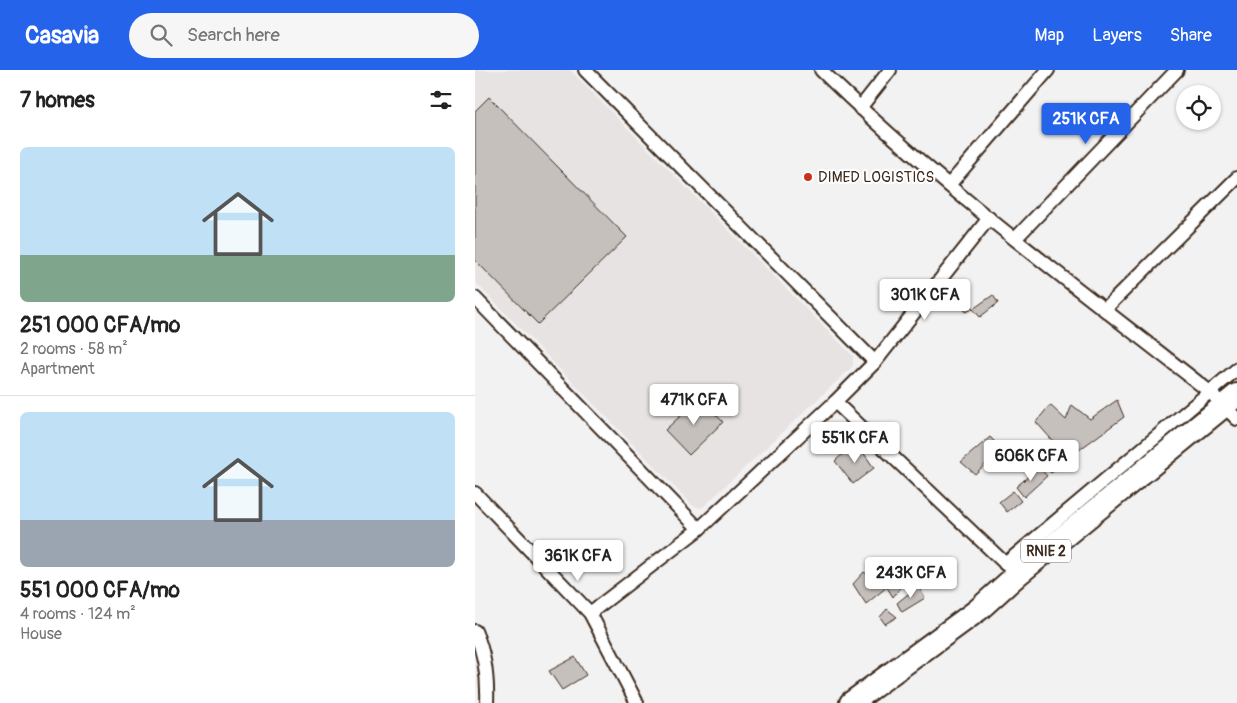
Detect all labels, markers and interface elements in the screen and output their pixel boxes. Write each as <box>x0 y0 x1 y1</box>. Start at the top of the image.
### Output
search box <box>129 13 479 58</box>
text: Casavia <box>25 21 99 50</box>
icon: search <box>147 21 175 49</box>
text: Search here <box>187 23 280 47</box>
text: Map <box>1035 24 1064 47</box>
text: Layers <box>1092 24 1142 47</box>
text: Share <box>1170 24 1212 47</box>
map controls <box>1176 85 1221 130</box>
button: locate <box>1176 85 1221 130</box>
icon: filters <box>427 86 455 114</box>
text: 7 homes <box>20 87 95 114</box>
pin: 251K CFA <box>1034 102 1138 145</box>
text: 251K CFA <box>1053 109 1119 129</box>
place label: DIMED LOGISTICS <box>818 168 934 187</box>
marker: DIMED LOGISTICS <box>802 171 814 183</box>
icon: home <box>193 179 283 269</box>
pin: 301K CFA <box>873 278 977 321</box>
text: 301K CFA <box>890 285 960 305</box>
text: 251 000 CFA/mo <box>20 312 180 339</box>
text: 2 rooms · 58 m² <box>20 339 128 359</box>
text: Apartment <box>20 359 95 379</box>
pin: 471K CFA <box>642 384 746 426</box>
text: 471K CFA <box>660 390 728 410</box>
pin: 551K CFA <box>803 422 907 464</box>
text: 551K CFA <box>822 428 888 448</box>
pin: 606K CFA <box>979 440 1083 482</box>
icon: home <box>193 445 283 535</box>
text: 606K CFA <box>995 446 1067 466</box>
pin: 361K CFA <box>526 540 630 582</box>
road number: RNIE 2 <box>1021 540 1071 562</box>
text: 361K CFA <box>544 546 612 566</box>
pin: 243K CFA <box>859 556 963 599</box>
text: 243K CFA <box>876 563 946 583</box>
text: 551 000 CFA/mo <box>20 577 180 604</box>
text: 4 rooms · 124 m² <box>20 604 136 624</box>
text: House <box>20 624 62 644</box>

